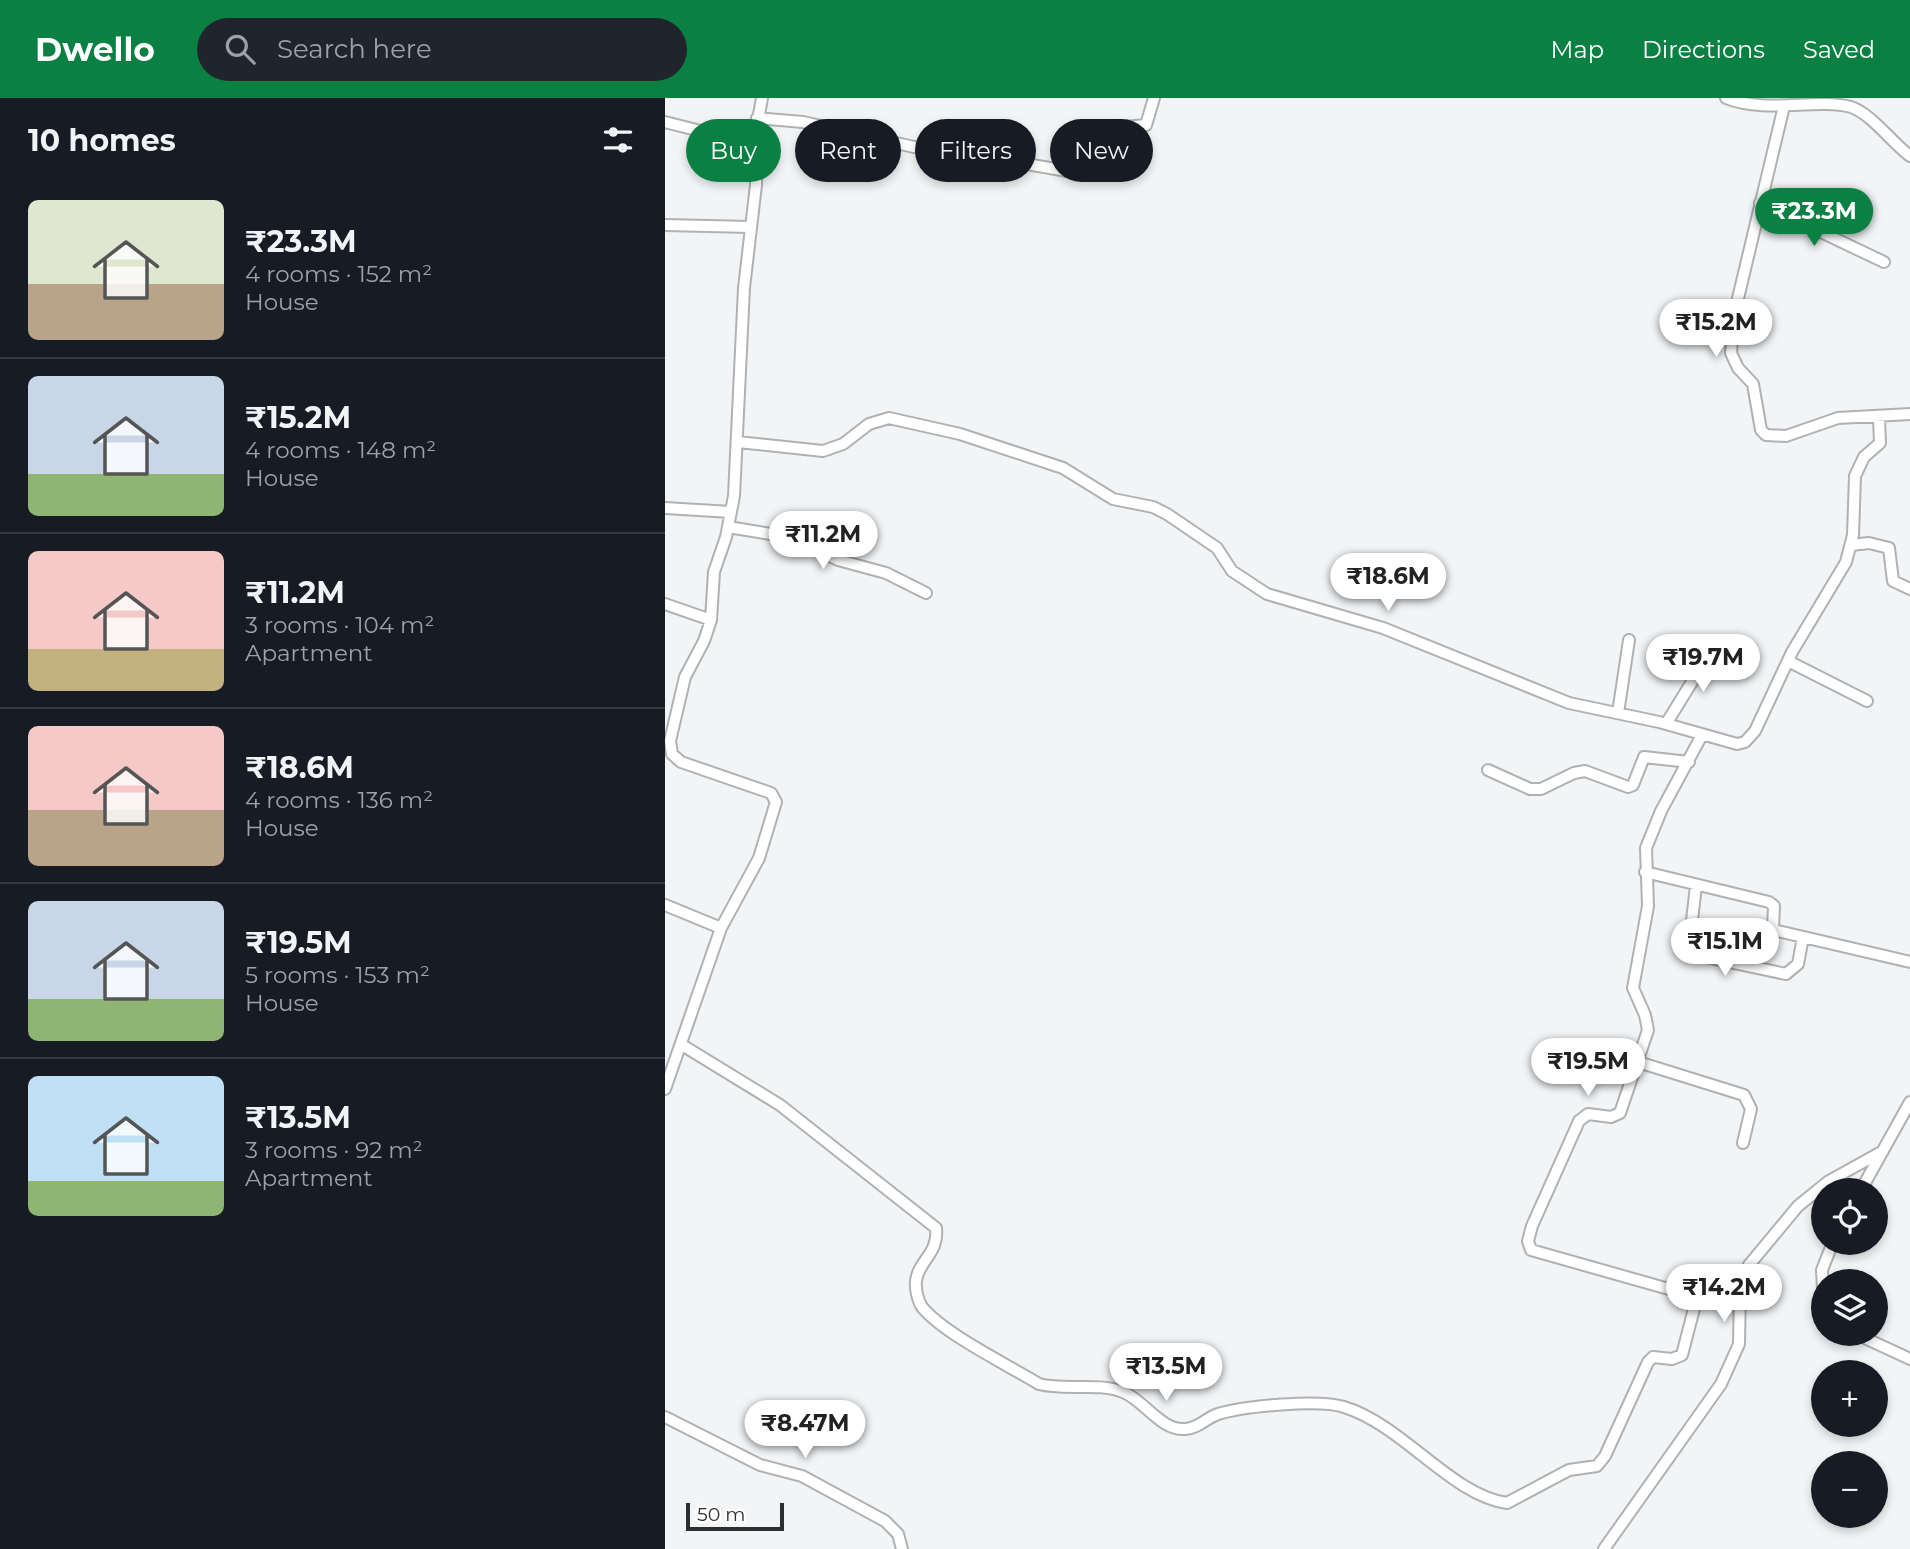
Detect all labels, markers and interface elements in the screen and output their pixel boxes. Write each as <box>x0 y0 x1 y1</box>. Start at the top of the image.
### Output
search box <box>197 18 687 81</box>
text: Dwello <box>35 29 155 69</box>
icon: search <box>221 30 259 68</box>
text: Search here <box>277 33 432 65</box>
text: Map <box>1551 35 1604 64</box>
text: Directions <box>1642 35 1765 64</box>
text: Saved <box>1803 35 1875 64</box>
chip: Buy <box>686 119 781 182</box>
chip: Rent <box>795 119 901 182</box>
chip: Filters <box>915 119 1036 182</box>
chip: New <box>1050 119 1153 182</box>
icon: filters <box>599 121 637 159</box>
text: 10 homes <box>28 122 176 159</box>
pin: ₹23.3M <box>1757 188 1871 248</box>
text: ₹23.3M <box>1771 197 1857 225</box>
text: ₹23.3M <box>245 223 357 260</box>
icon: home <box>84 228 168 312</box>
text: 4 rooms · 152 m² <box>245 260 432 288</box>
text: House <box>245 288 319 316</box>
pin: ₹15.2M <box>1659 300 1773 359</box>
text: ₹15.2M <box>1675 308 1757 336</box>
text: ₹15.2M <box>245 399 351 436</box>
icon: home <box>84 404 168 488</box>
text: 4 rooms · 148 m² <box>245 436 436 464</box>
text: House <box>245 464 319 492</box>
pin: ₹11.2M <box>766 512 880 571</box>
text: ₹11.2M <box>785 520 861 548</box>
pin: ₹18.6M <box>1331 554 1445 613</box>
text: ₹18.6M <box>1346 562 1430 590</box>
text: ₹11.2M <box>245 574 345 611</box>
icon: home <box>84 579 168 663</box>
text: 3 rooms · 104 m² <box>245 611 434 639</box>
pin: ₹19.7M <box>1646 634 1760 694</box>
text: Apartment <box>245 639 373 667</box>
text: ₹19.7M <box>1662 643 1744 671</box>
text: ₹18.6M <box>245 749 354 786</box>
icon: home <box>84 754 168 838</box>
text: 4 rooms · 136 m² <box>245 786 433 814</box>
text: House <box>245 814 319 842</box>
pin: ₹15.1M <box>1668 918 1782 978</box>
text: ₹19.5M <box>245 924 352 961</box>
text: ₹15.1M <box>1687 927 1763 955</box>
icon: home <box>84 929 168 1013</box>
text: 5 rooms · 153 m² <box>245 961 430 989</box>
text: House <box>245 989 319 1017</box>
pin: ₹19.5M <box>1531 1038 1645 1098</box>
text: ₹19.5M <box>1547 1047 1629 1075</box>
text: ₹13.5M <box>245 1099 351 1136</box>
icon: home <box>84 1104 168 1188</box>
text: 3 rooms · 92 m² <box>245 1136 423 1164</box>
text: Apartment <box>245 1164 373 1192</box>
map controls <box>1811 1178 1888 1528</box>
button: locate <box>1811 1178 1888 1255</box>
pin: ₹14.2M <box>1667 1264 1781 1324</box>
button: layers <box>1811 1269 1888 1346</box>
text: ₹14.2M <box>1682 1273 1766 1301</box>
pin: ₹13.5M <box>1109 1344 1223 1403</box>
text: ₹13.5M <box>1125 1352 1207 1380</box>
button: + <box>1811 1360 1888 1437</box>
pin: ₹8.47M <box>748 1400 862 1460</box>
text: ₹8.47M <box>760 1409 850 1437</box>
button: − <box>1811 1451 1888 1528</box>
scale bar <box>686 1500 784 1532</box>
text: 50 m <box>697 1503 745 1526</box>

